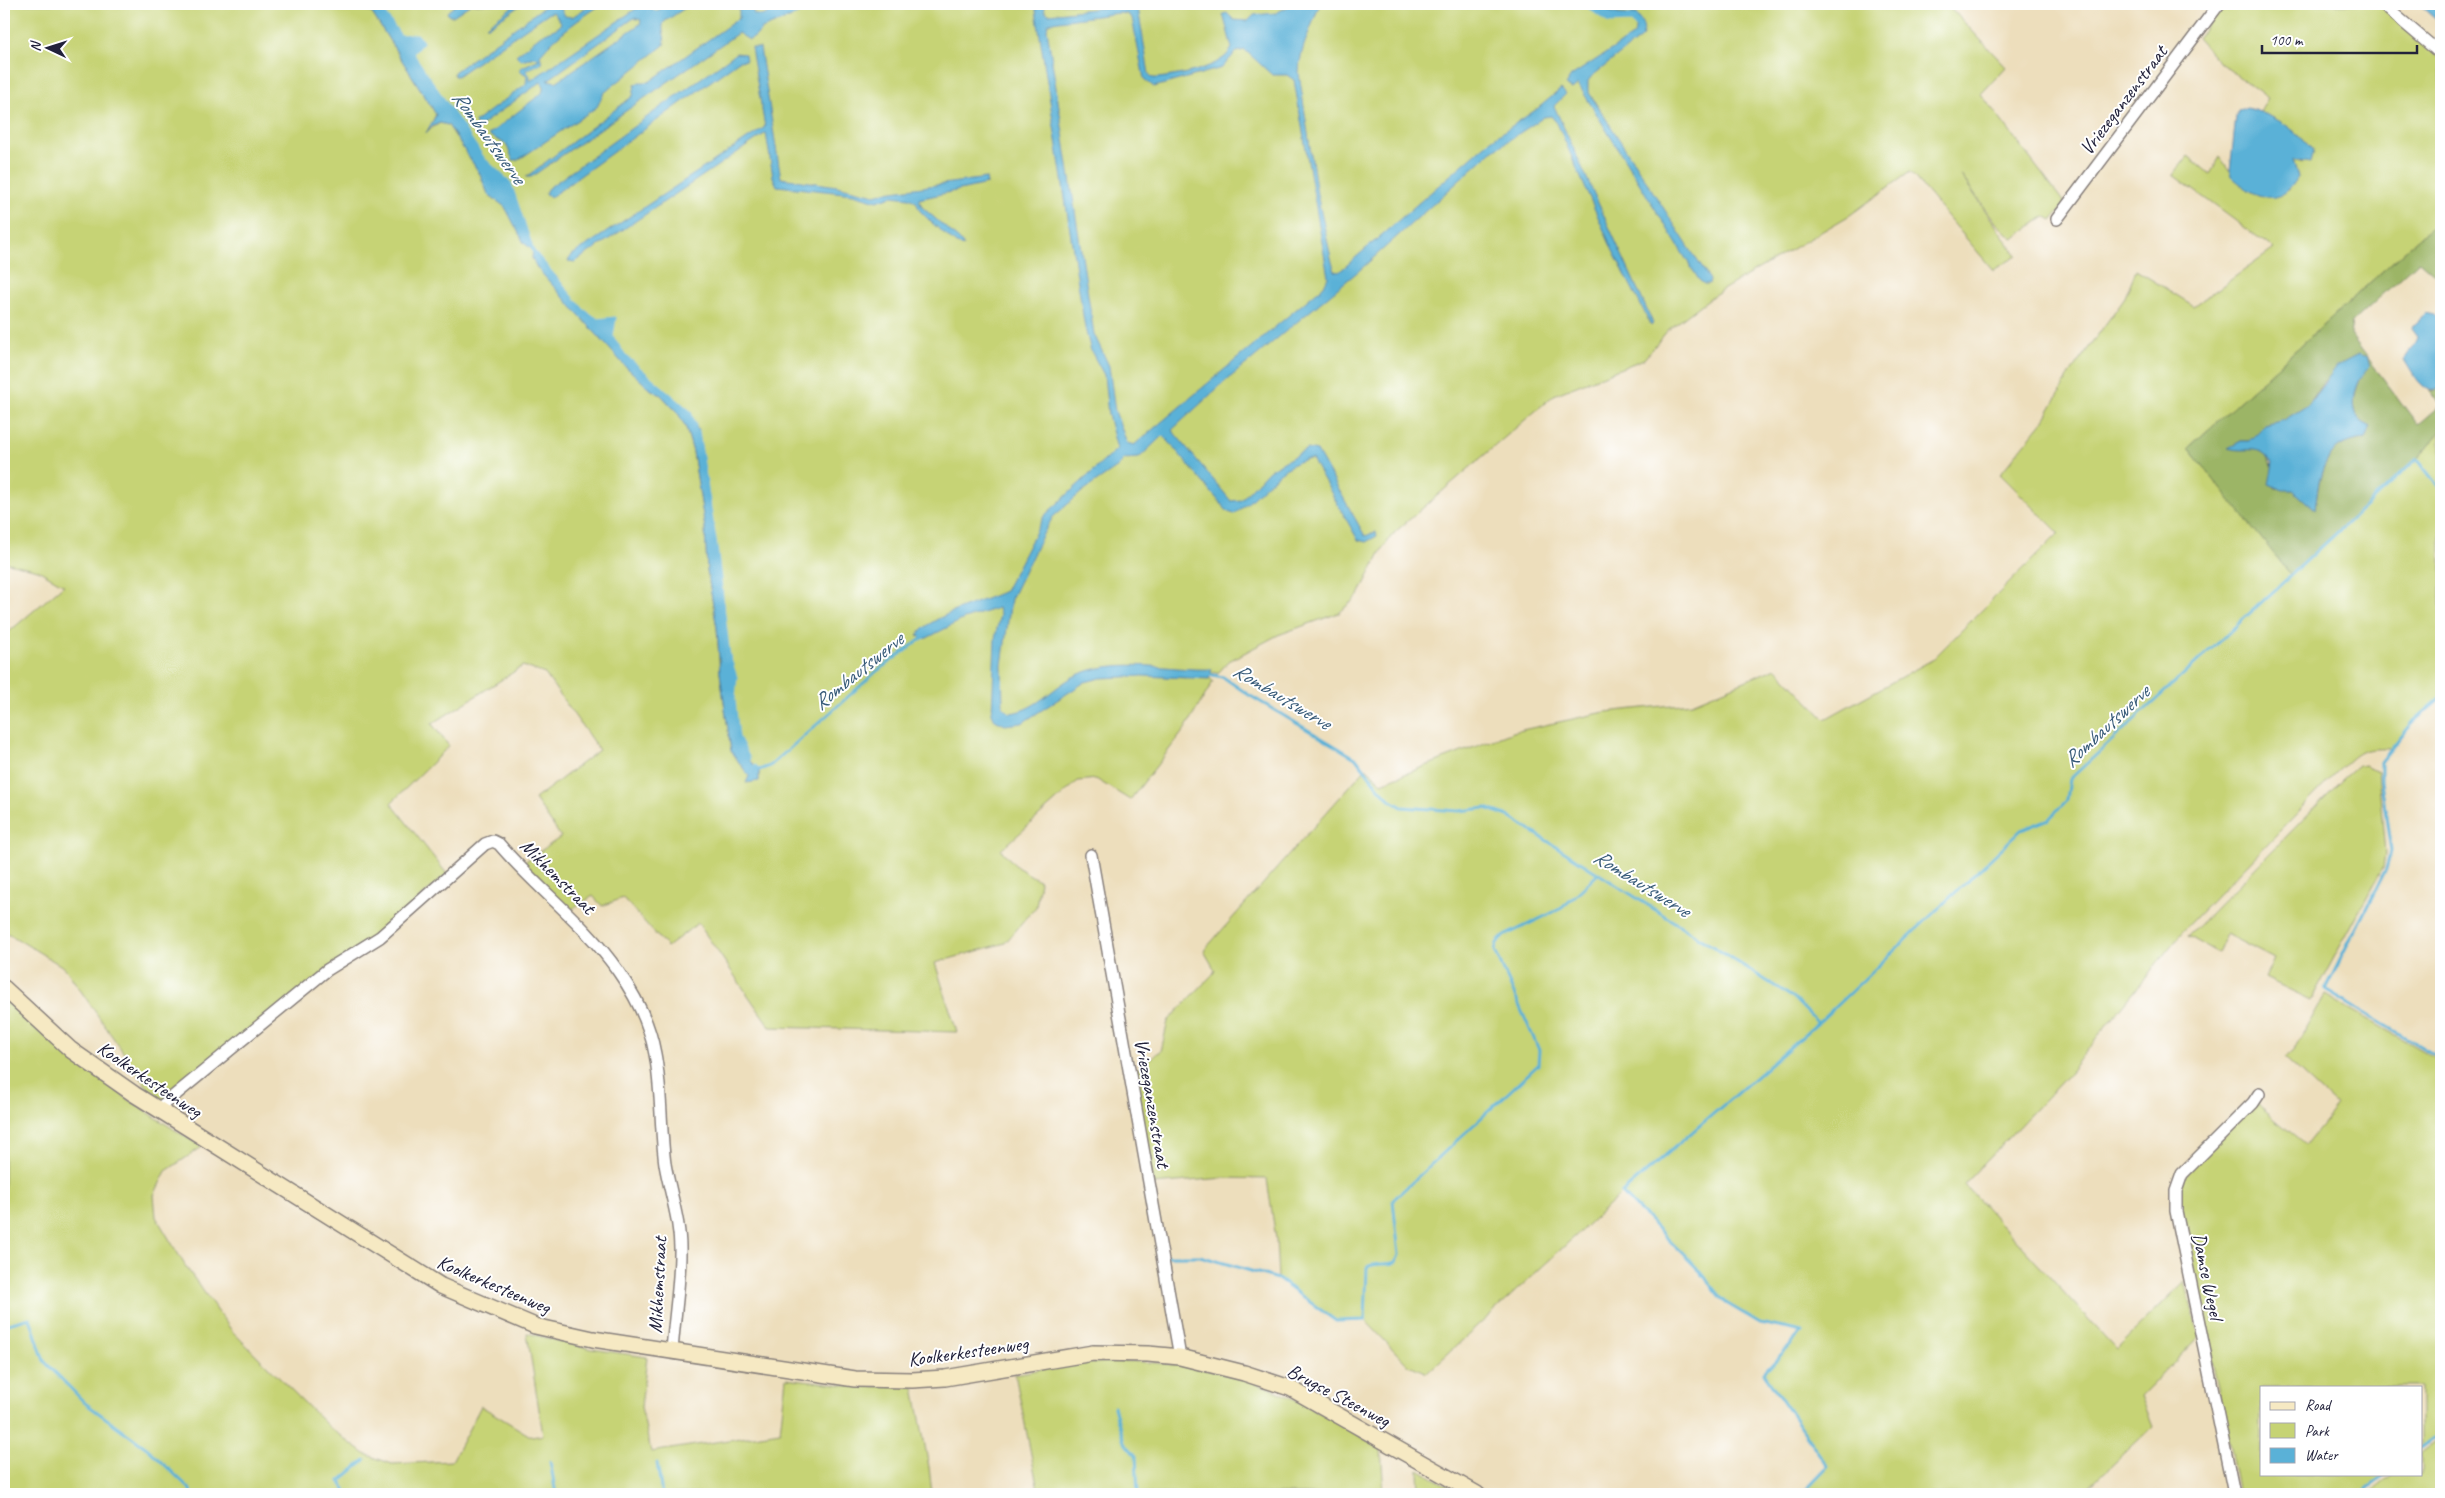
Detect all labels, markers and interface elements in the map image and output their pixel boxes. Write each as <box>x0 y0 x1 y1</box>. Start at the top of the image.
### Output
north arrow <box>22 22 72 72</box>
scale bar <box>2262 22 2418 54</box>
text: 100 m <box>2270 31 2304 50</box>
street label: Vriezeganzenstraat <box>2074 39 2174 160</box>
text: N <box>27 40 44 52</box>
water label: Rombautswerve <box>447 85 533 191</box>
water label: Rombautswerve <box>808 625 911 715</box>
water label: Rombautswerve <box>1229 657 1338 737</box>
water label: Rombautswerve <box>2057 677 2157 773</box>
street label: Mikhemstraat <box>515 833 602 921</box>
water label: Rombautswerve <box>1589 843 1698 925</box>
street label: Koolkerkesteenweg <box>93 1035 208 1125</box>
street label: Vriezeganzenstraat <box>1129 1037 1177 1172</box>
street label: Damse Wegel <box>2186 1231 2230 1325</box>
street label: Mikhemstraat <box>642 1234 673 1334</box>
street label: Koolkerkesteenweg <box>433 1249 556 1320</box>
street label: Koolkerkesteenweg <box>906 1330 1032 1372</box>
street label: Brugse Steenweg <box>1283 1358 1395 1433</box>
legend <box>2260 1386 2422 1476</box>
text: Road <box>2305 1396 2332 1415</box>
text: Park <box>2305 1422 2330 1441</box>
text: Water <box>2305 1446 2339 1465</box>

